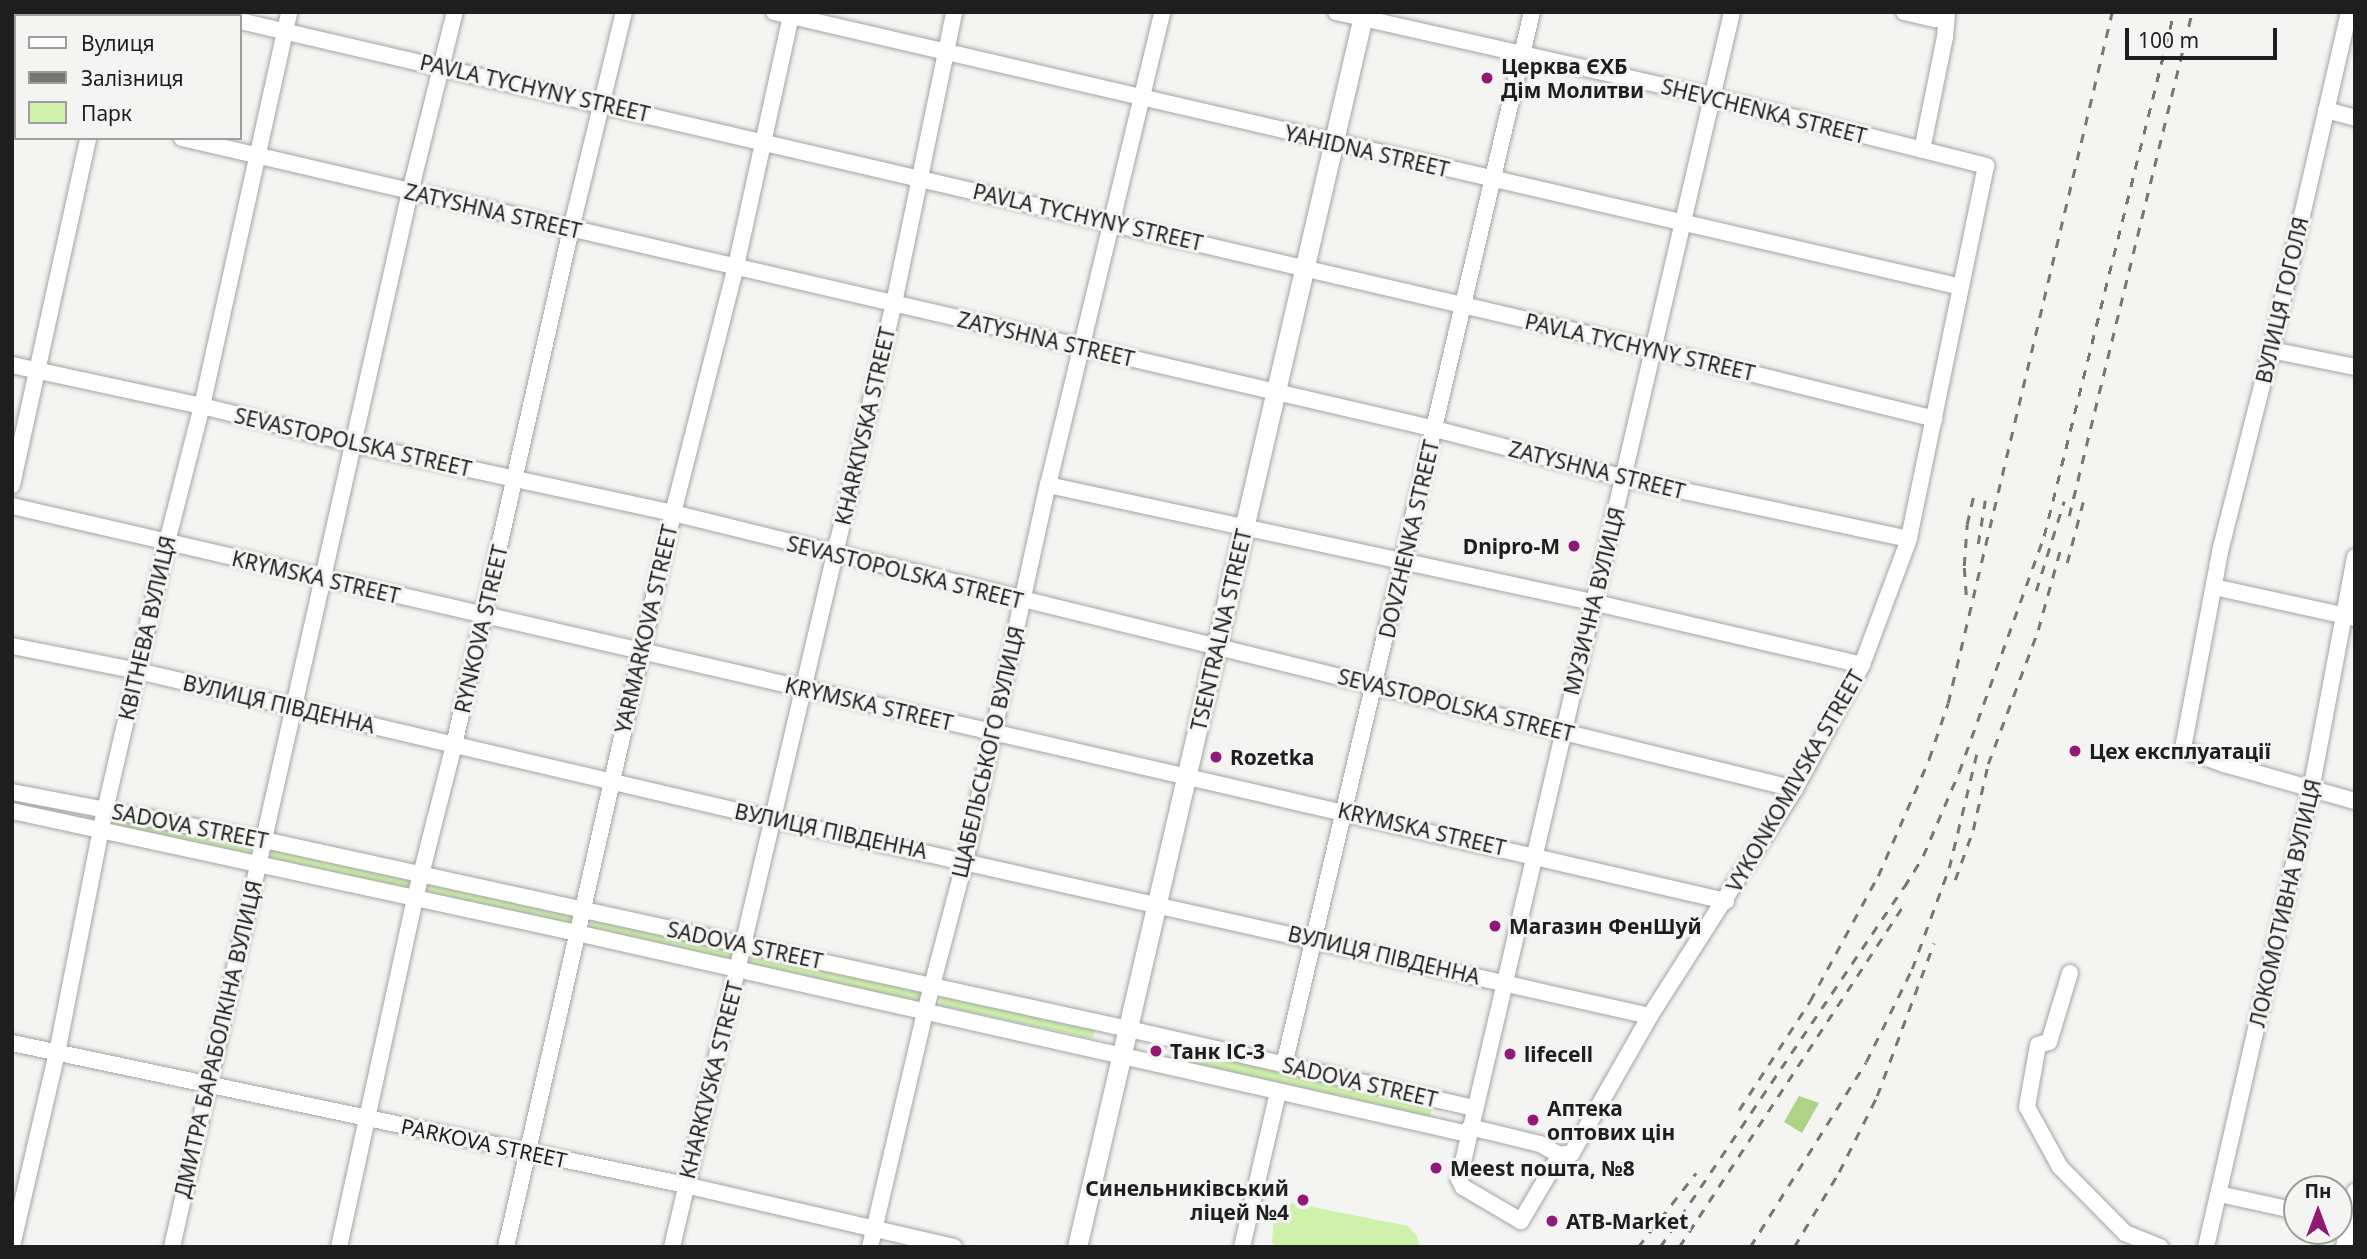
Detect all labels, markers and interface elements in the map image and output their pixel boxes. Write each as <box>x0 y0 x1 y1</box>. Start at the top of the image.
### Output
legend <box>14 14 242 140</box>
scale bar <box>2129 14 2281 58</box>
text: 100 m <box>2138 26 2199 54</box>
text: Вулиця <box>81 29 155 57</box>
street label: PAVLA TYCHYNY STREET <box>418 49 652 127</box>
place label: Церква ЄХБ Дім Молитви <box>1501 53 1644 103</box>
text: Залізниця <box>81 64 184 92</box>
marker: Церква ЄХБ Дім Молитви <box>1479 70 1495 86</box>
street label: SHEVCHENKA STREET <box>1659 73 1869 149</box>
text: Парк <box>81 99 132 127</box>
street label: YAHIDNA STREET <box>1282 120 1452 182</box>
street label: ZATYSHNA STREET <box>402 178 584 244</box>
street label: PAVLA TYCHYNY STREET <box>971 178 1205 256</box>
street label: ВУЛИЦЯ ГОГОЛЯ <box>2251 214 2313 386</box>
street label: ZATYSHNA STREET <box>955 306 1137 372</box>
street label: PAVLA TYCHYNY STREET <box>1523 308 1757 386</box>
street label: KHARKIVSKA STREET <box>830 325 900 527</box>
street label: SEVASTOPOLSKA STREET <box>232 402 474 482</box>
street label: ZATYSHNA STREET <box>1506 436 1688 504</box>
street label: DOVZHENKA STREET <box>1374 438 1444 640</box>
street label: МУЗИЧНА ВУЛИЦЯ <box>1558 504 1630 698</box>
street label: YARMARKOVA STREET <box>610 522 682 736</box>
street label: TSENTRALNA STREET <box>1186 527 1256 733</box>
street label: SEVASTOPOLSKA STREET <box>784 530 1026 614</box>
street label: КВІТНЕВА ВУЛИЦЯ <box>114 533 180 723</box>
place label: Dnipro-M <box>1463 533 1560 559</box>
marker: Dnipro-M <box>1566 538 1582 554</box>
street label: RYNKOVA STREET <box>449 543 513 715</box>
street label: KRYMSKA STREET <box>230 545 402 609</box>
street label: ЩАБЕЛЬСЬКОГО ВУЛИЦЯ <box>947 624 1029 880</box>
street label: SEVASTOPOLSKA STREET <box>1335 663 1577 747</box>
street label: VYKONKOMIVSKA STREET <box>1721 666 1869 896</box>
street label: ВУЛИЦЯ ПІВДЕННА <box>181 670 377 738</box>
street label: KRYMSKA STREET <box>783 672 955 736</box>
place label: Цех експлуатації <box>2089 738 2271 764</box>
marker: Цех експлуатації <box>2067 743 2083 759</box>
place label: Rozetka <box>1230 744 1314 770</box>
marker: Rozetka <box>1208 749 1224 765</box>
street label: ЛОКОМОТИВНА ВУЛИЦЯ <box>2244 777 2326 1029</box>
street label: KRYMSKA STREET <box>1336 797 1508 861</box>
street label: ВУЛИЦЯ ПІВДЕННА <box>732 798 930 864</box>
street label: SADOVA STREET <box>110 799 270 853</box>
street label: ДМИТРА БАРАБОЛКІНА ВУЛИЦЯ <box>169 878 267 1200</box>
place label: Магазин ФенШуй <box>1509 913 1702 939</box>
street label: SADOVA STREET <box>665 916 825 974</box>
marker: Магазин ФенШуй <box>1487 918 1503 934</box>
street label: ВУЛИЦЯ ПІВДЕННА <box>1286 921 1482 989</box>
street label: KHARKIVSKA STREET <box>674 979 748 1181</box>
place label: Танк ІС-3 <box>1170 1038 1265 1064</box>
place label: lifecell <box>1524 1041 1593 1067</box>
marker: Танк ІС-3 <box>1148 1043 1164 1059</box>
marker: lifecell <box>1502 1046 1518 1062</box>
street label: SADOVA STREET <box>1280 1052 1440 1112</box>
place label: Аптека оптових цін <box>1547 1095 1675 1145</box>
marker: Аптека оптових цін <box>1525 1112 1541 1128</box>
street label: PARKOVA STREET <box>399 1113 569 1173</box>
place label: Meest пошта, №8 <box>1450 1155 1635 1181</box>
marker: Meest пошта, №8 <box>1428 1160 1444 1176</box>
place label: Синельниківський ліцей №4 <box>1085 1175 1289 1225</box>
north arrow <box>2283 1175 2353 1245</box>
text: Пн <box>2305 1178 2331 1204</box>
marker: Синельниківський ліцей №4 <box>1295 1192 1311 1208</box>
place label: ATB-Market <box>1566 1208 1688 1234</box>
marker: ATB-Market <box>1544 1213 1560 1229</box>

